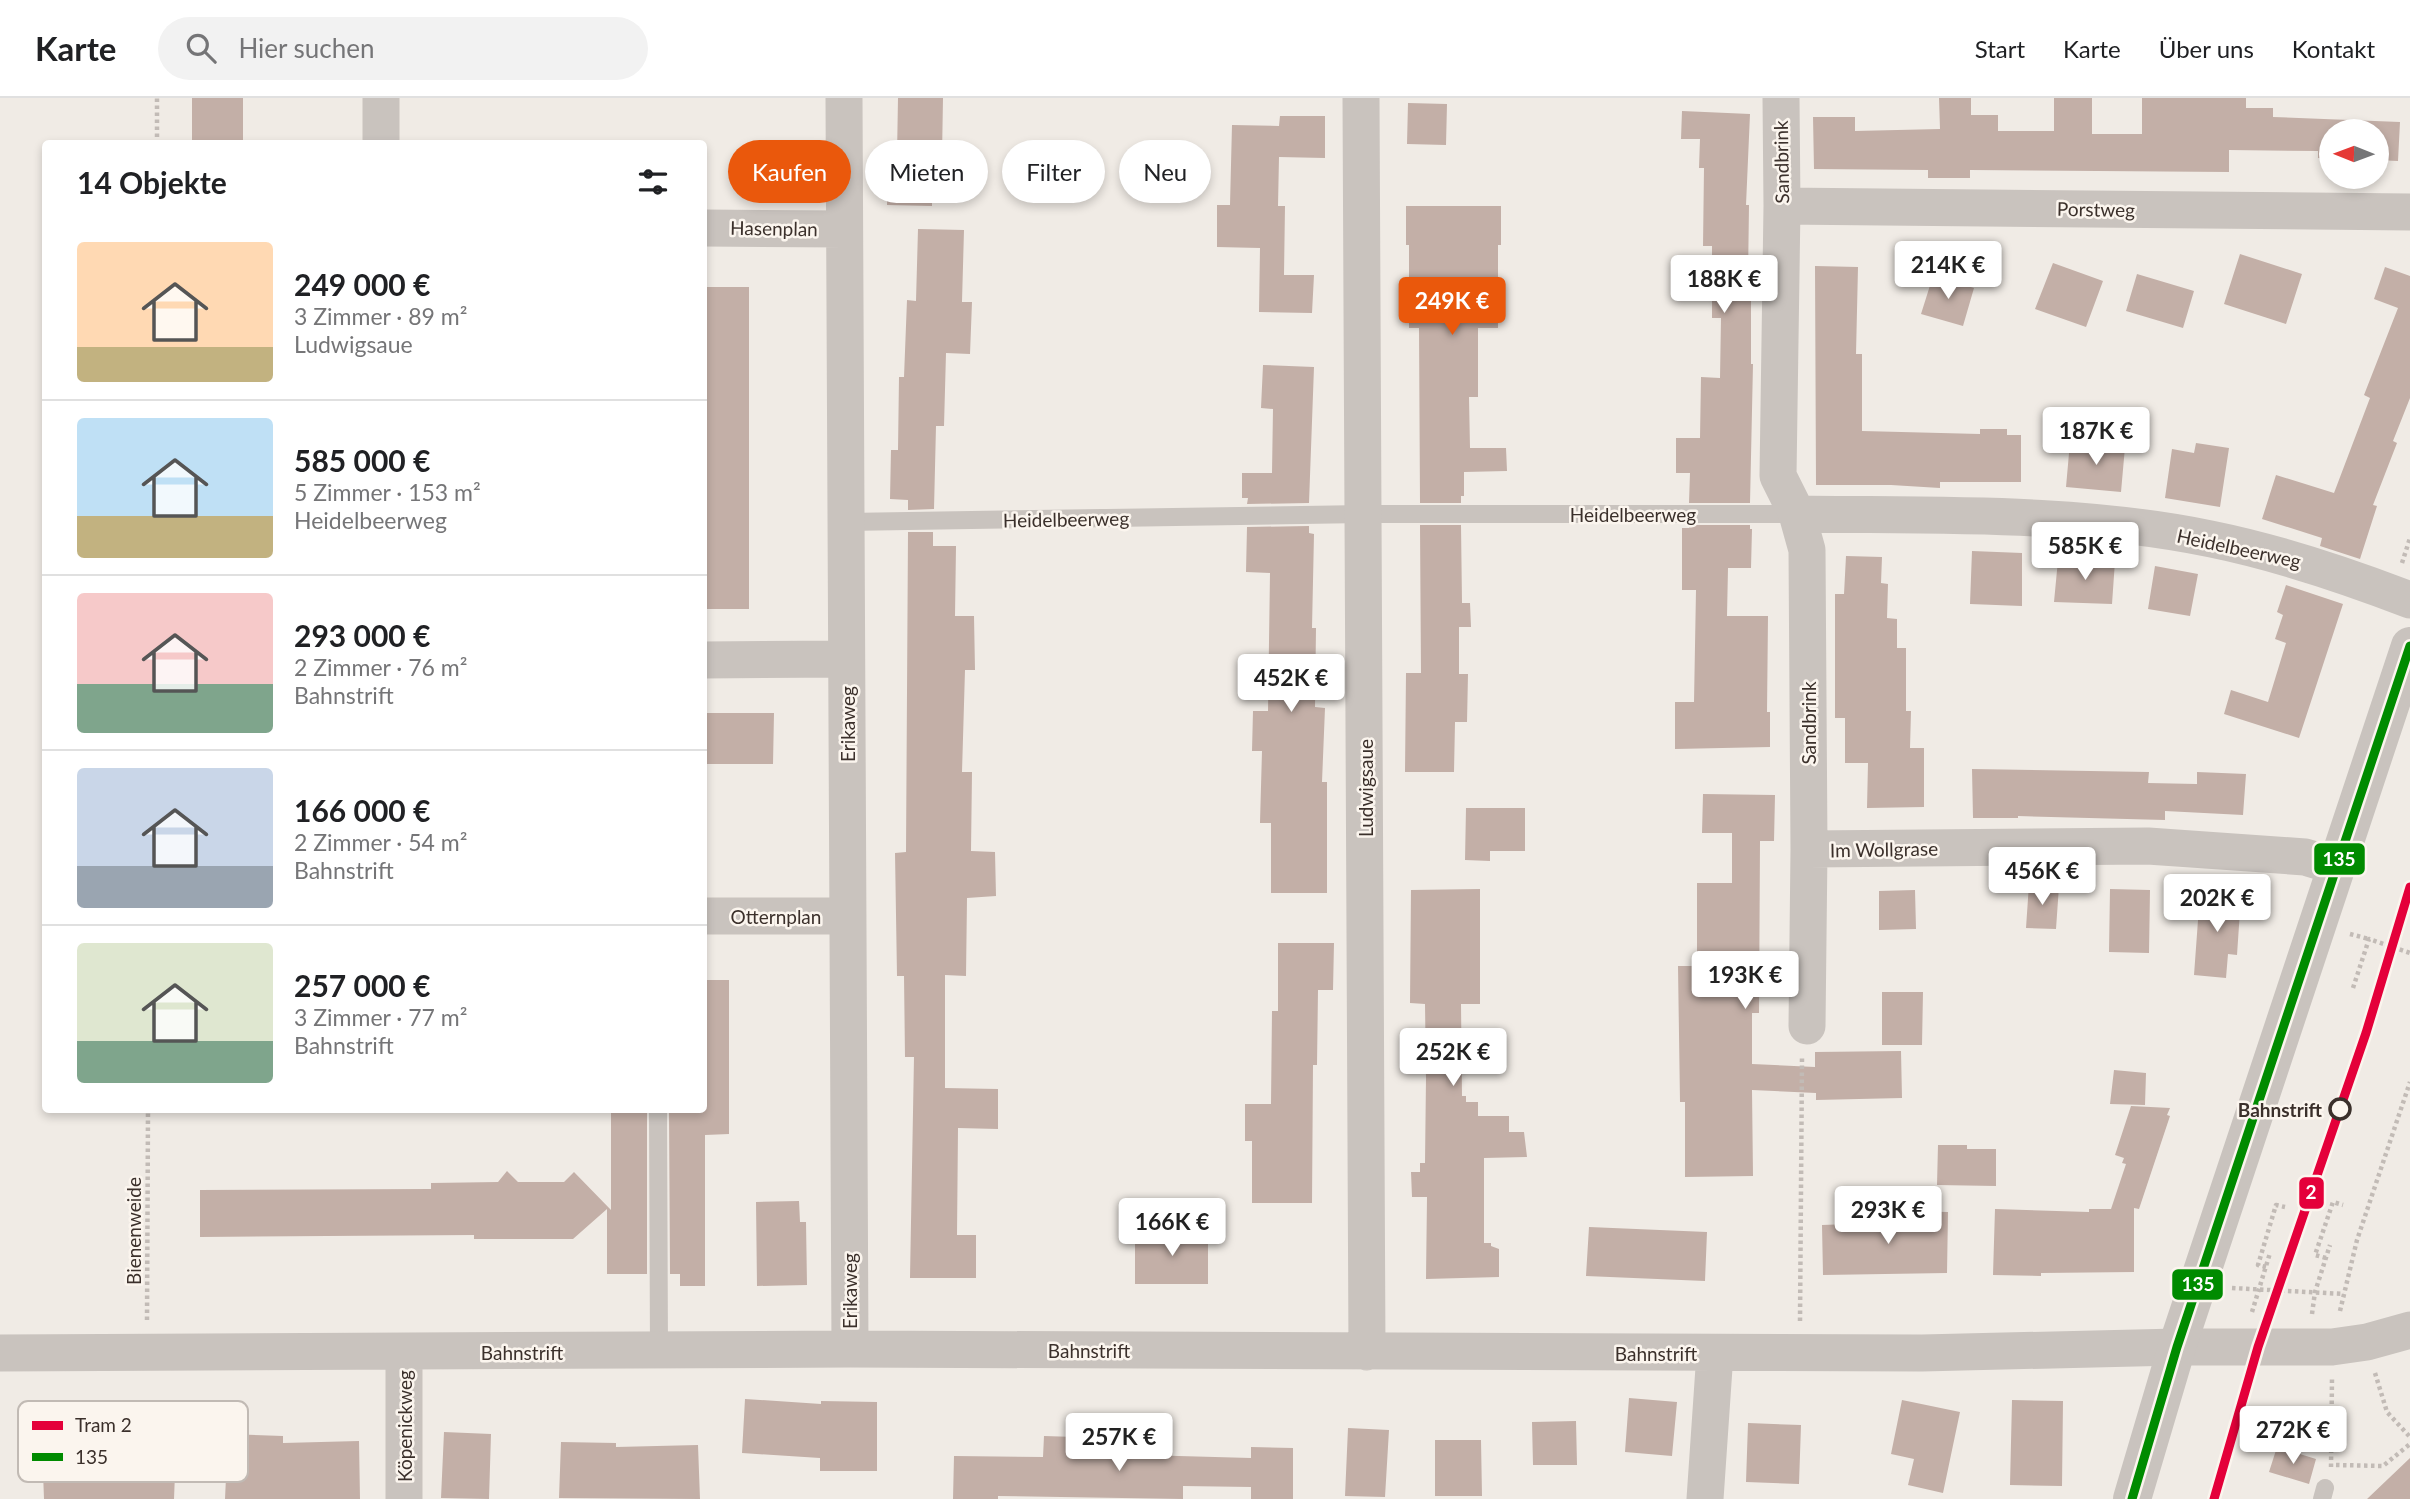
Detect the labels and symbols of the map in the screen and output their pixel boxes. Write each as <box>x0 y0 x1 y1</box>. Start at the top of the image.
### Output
north arrow <box>2319 119 2389 189</box>
street label: Sandbrink <box>1769 120 1793 204</box>
street label: Porstweg <box>2057 197 2135 221</box>
street label: Hasenplan <box>730 216 818 240</box>
pin: 214K € <box>1891 242 2005 301</box>
pin: 188K € <box>1667 256 1781 315</box>
pin: 249K € <box>1395 278 1509 337</box>
pin: 187K € <box>2039 408 2153 467</box>
street label: Heidelbeerweg <box>1570 503 1696 526</box>
street label: Heidelbeerweg <box>1003 506 1129 532</box>
pin: 585K € <box>2028 522 2142 582</box>
street label: Heidelbeerweg <box>2175 524 2303 572</box>
pin: 452K € <box>1234 654 1348 714</box>
street label: Sandbrink <box>1797 681 1820 765</box>
street label: Erikaweg <box>836 686 859 762</box>
street label: Ludwigsaue <box>1354 739 1377 837</box>
street label: Im Wollgrase <box>1830 837 1938 861</box>
line badge: 135 <box>2313 842 2366 876</box>
text: 135 <box>2322 847 2356 870</box>
pin: 456K € <box>1985 848 2099 907</box>
pin: 202K € <box>2160 874 2274 934</box>
street label: Otternplan <box>731 905 821 928</box>
pin: 193K € <box>1688 951 1802 1011</box>
pin: 252K € <box>1396 1028 1510 1088</box>
place label: Bahnstrift <box>2238 1098 2323 1121</box>
marker: Bahnstrift <box>2329 1098 2351 1120</box>
line badge: 2 <box>2298 1176 2325 1210</box>
street label: Bienenweide <box>122 1177 145 1285</box>
text: 2 <box>2305 1180 2317 1203</box>
pin: 293K € <box>1831 1186 1945 1246</box>
pin: 166K € <box>1115 1198 1229 1258</box>
street label: Erikaweg <box>838 1253 861 1329</box>
line badge: 135 <box>2171 1268 2224 1301</box>
text: 135 <box>2181 1272 2215 1295</box>
street label: Bahnstrift <box>1048 1339 1130 1362</box>
street label: Bahnstrift <box>481 1341 563 1364</box>
street label: Bahnstrift <box>1615 1342 1697 1365</box>
street label: Köpenickweg <box>393 1370 416 1482</box>
legend <box>18 1401 248 1482</box>
pin: 272K € <box>2236 1406 2350 1466</box>
text: Tram 2 <box>75 1413 132 1436</box>
pin: 257K € <box>1062 1414 1176 1473</box>
text: 135 <box>75 1445 108 1468</box>

